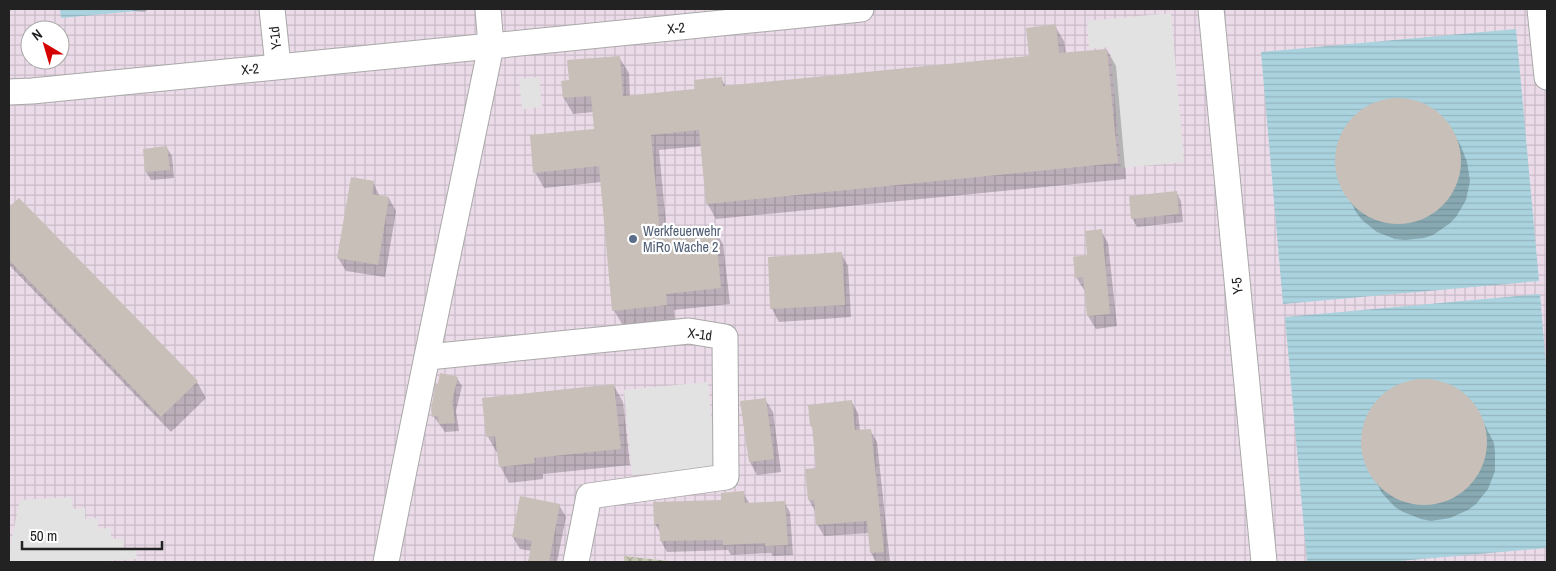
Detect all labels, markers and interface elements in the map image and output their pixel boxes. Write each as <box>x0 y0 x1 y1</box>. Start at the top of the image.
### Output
street label: X-2 <box>666 18 686 38</box>
north arrow <box>20 20 70 70</box>
text: N <box>28 25 46 44</box>
street label: Y-1d <box>265 26 285 50</box>
street label: X-2 <box>240 59 260 79</box>
place label: Werkfeuerwehr MiRo Wache 2 <box>643 222 721 256</box>
marker: Werkfeuerwehr MiRo Wache 2 <box>627 233 639 245</box>
street label: Y-5 <box>1227 277 1247 295</box>
street label: X-1d <box>687 324 713 344</box>
scale bar <box>22 518 162 550</box>
text: 50 m <box>30 525 57 546</box>

